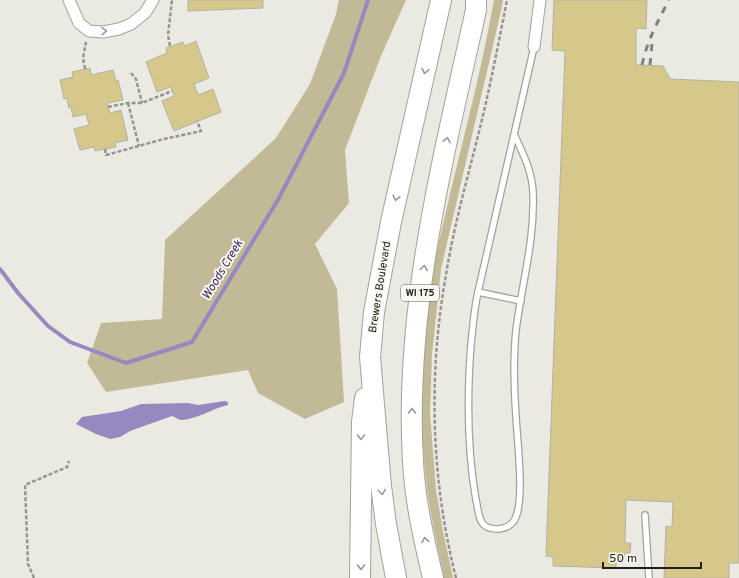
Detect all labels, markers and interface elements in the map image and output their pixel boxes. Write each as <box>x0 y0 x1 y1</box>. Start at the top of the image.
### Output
one-way arrow <box>101 26 107 35</box>
one-way arrow <box>422 68 430 74</box>
one-way arrow <box>443 137 451 143</box>
one-way arrow <box>393 195 401 201</box>
water label: Woods Creek <box>199 236 248 303</box>
street label: Brewers Boulevard <box>366 240 394 334</box>
one-way arrow <box>419 265 428 271</box>
road number: WI 175 <box>401 285 439 301</box>
one-way arrow <box>408 408 416 414</box>
one-way arrow <box>357 434 366 440</box>
one-way arrow <box>377 489 386 495</box>
one-way arrow <box>421 537 429 543</box>
scale bar <box>603 544 701 570</box>
text: 50 m <box>609 551 637 567</box>
one-way arrow <box>356 564 365 570</box>

